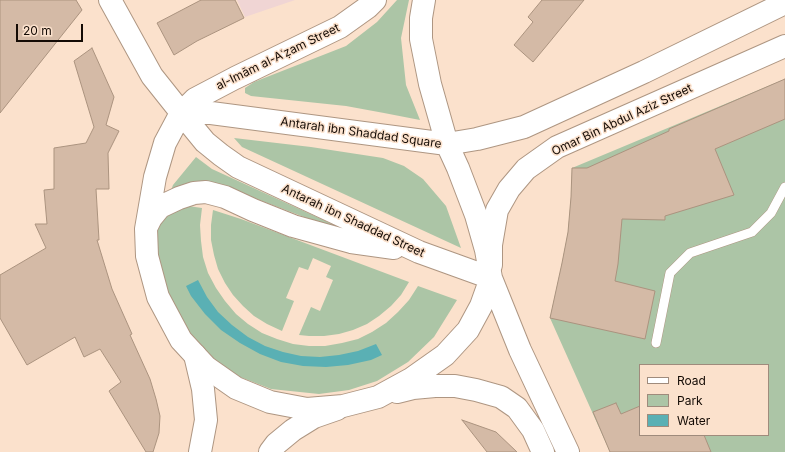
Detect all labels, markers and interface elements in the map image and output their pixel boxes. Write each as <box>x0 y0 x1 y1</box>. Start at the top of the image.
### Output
scale bar <box>18 16 85 42</box>
street label: al-Imām al-Aʿẓam Street <box>214 21 342 93</box>
text: 20 m <box>23 23 52 38</box>
street label: Omar Bin Abdul Aziz Street <box>549 81 695 159</box>
street label: Antarah ibn Shaddad Square <box>280 115 442 151</box>
street label: Antarah ibn Shaddad Street <box>279 181 427 261</box>
legend <box>639 364 769 436</box>
text: Road <box>677 373 706 388</box>
text: Park <box>677 393 703 408</box>
text: Water <box>677 413 710 428</box>

